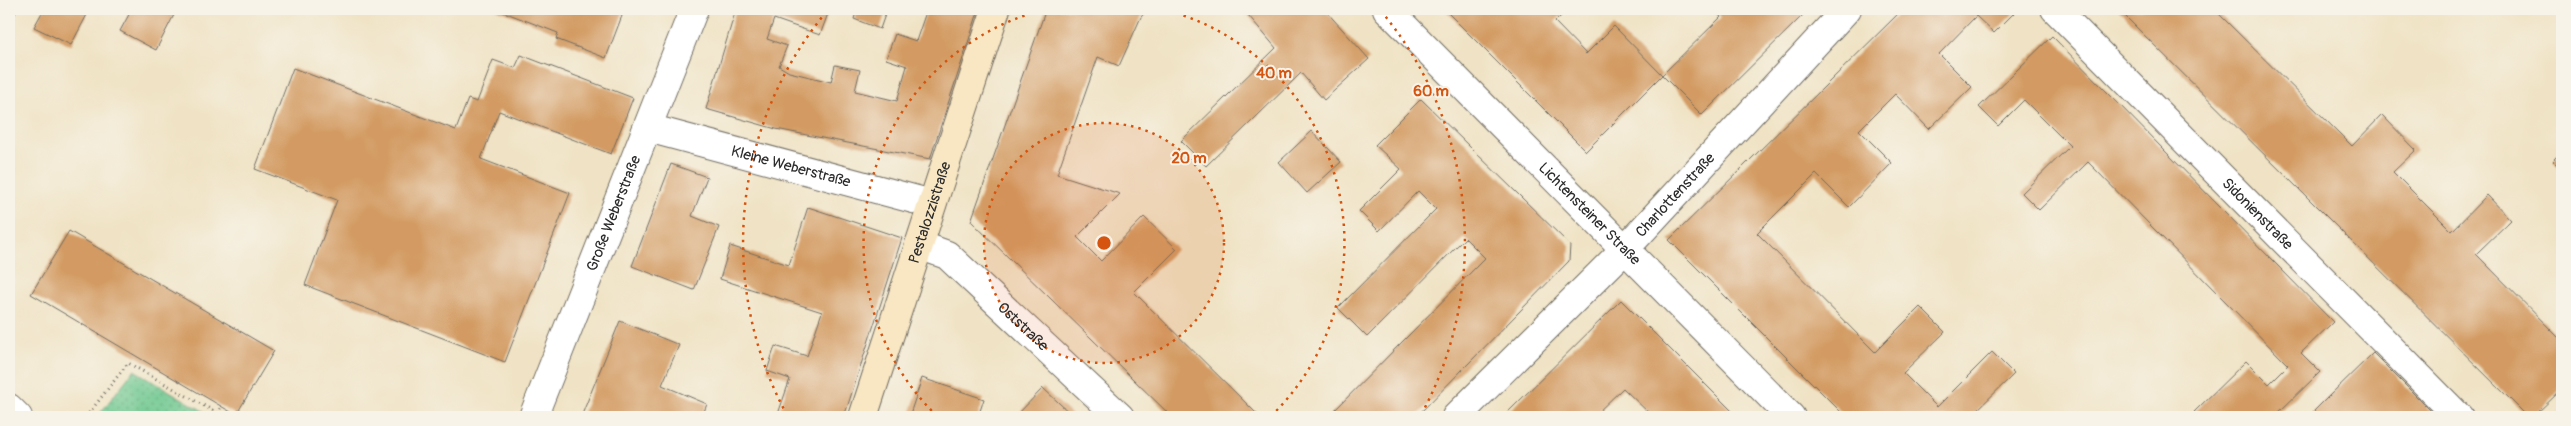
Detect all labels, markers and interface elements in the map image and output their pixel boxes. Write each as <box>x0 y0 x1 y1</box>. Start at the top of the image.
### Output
text: 40 m <box>1256 64 1292 83</box>
text: 60 m <box>1413 82 1449 101</box>
street label: Kleine Weberstraße <box>729 141 853 191</box>
street label: Charlottenstraße <box>1631 148 1719 241</box>
text: 20 m <box>1171 149 1207 168</box>
street label: Große Weberstraße <box>582 152 645 274</box>
street label: Lichtensteiner Straße <box>1535 158 1645 269</box>
street label: Pestalozzistraße <box>904 159 955 266</box>
street label: Sidonienstraße <box>2218 174 2298 254</box>
centre of rings <box>1095 234 1113 252</box>
street label: Oststraße <box>994 298 1053 355</box>

